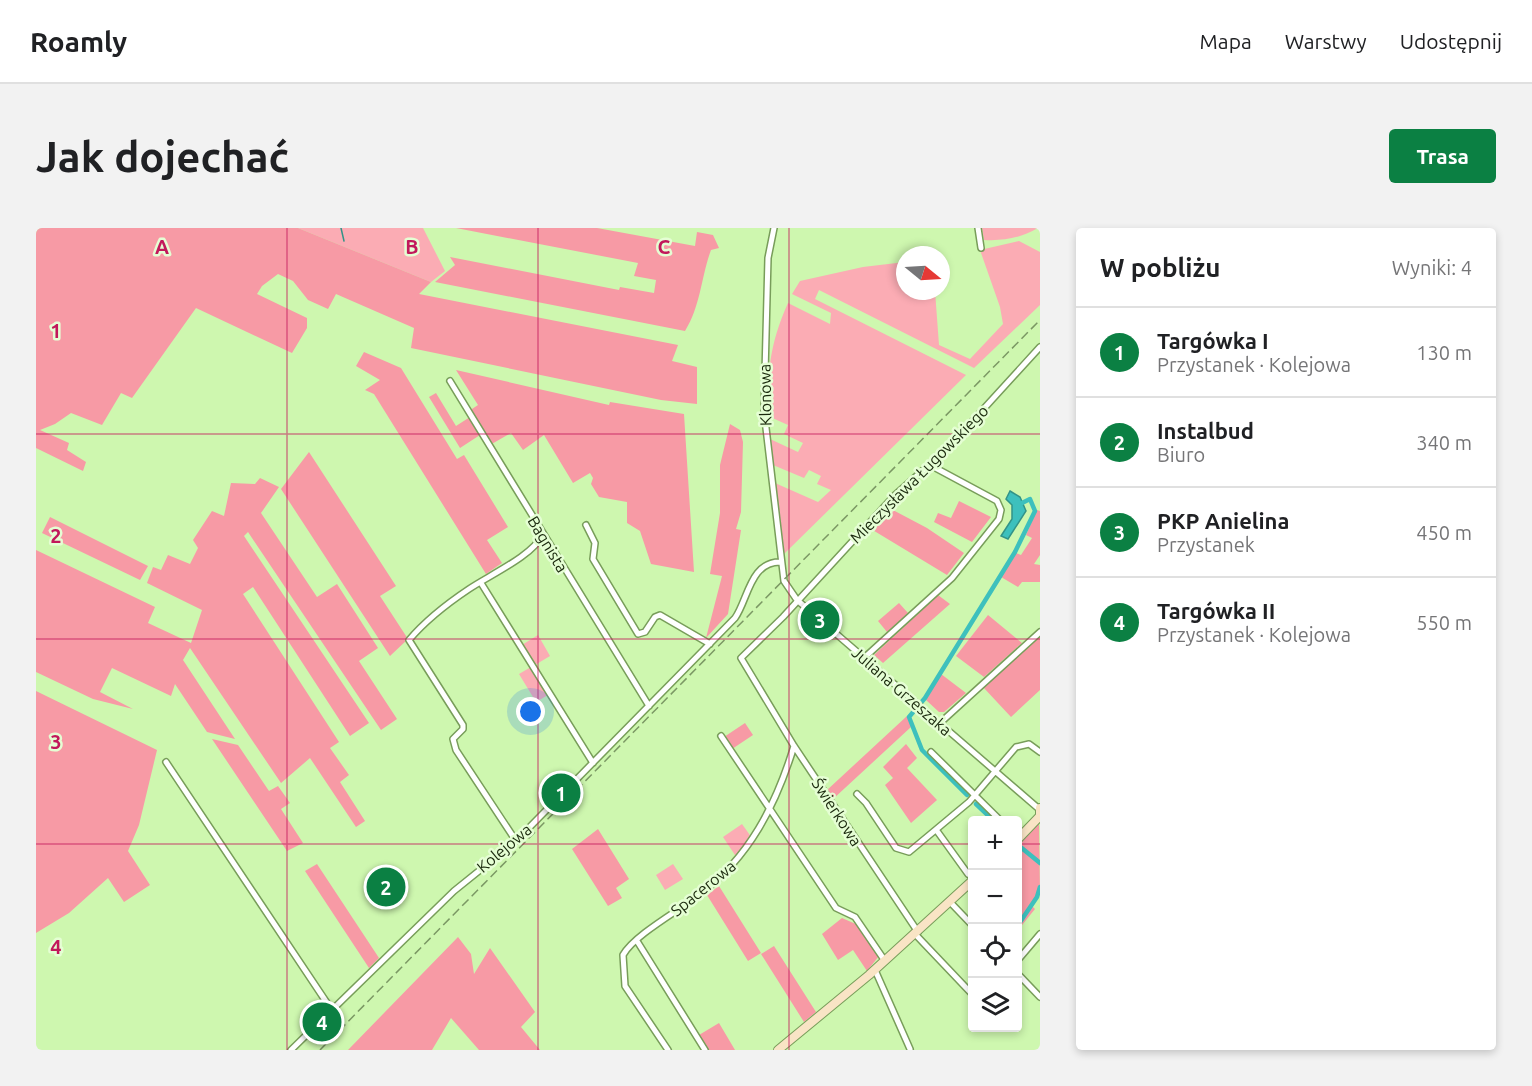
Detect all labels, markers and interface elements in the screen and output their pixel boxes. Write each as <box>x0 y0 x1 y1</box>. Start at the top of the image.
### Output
text: Roamly <box>30 26 127 57</box>
text: Mapa <box>1200 29 1252 53</box>
text: Warstwy <box>1285 29 1367 53</box>
text: Udostępnij <box>1400 29 1502 53</box>
button: Trasa <box>1389 129 1496 183</box>
text: Jak dojechać <box>36 133 289 180</box>
text: A <box>155 235 169 258</box>
text: B <box>405 235 419 258</box>
text: C <box>658 235 671 258</box>
north arrow <box>896 246 950 300</box>
text: W pobliżu <box>1100 253 1221 282</box>
text: Wyniki: 4 <box>1392 256 1472 279</box>
text: 1 <box>50 319 62 342</box>
text: Targówka I <box>1157 328 1269 353</box>
text: 1 <box>1114 341 1125 364</box>
text: 130 m <box>1416 341 1472 364</box>
text: Przystanek · Kolejowa <box>1157 353 1351 376</box>
street label: Klonowa <box>755 364 775 426</box>
street label: Mieczysława Ługowskiego <box>846 401 992 547</box>
text: Instalbud <box>1157 418 1254 443</box>
text: 2 <box>1114 431 1125 454</box>
text: 340 m <box>1416 431 1472 454</box>
text: Biuro <box>1157 443 1205 466</box>
text: PKP Anielina <box>1157 508 1289 533</box>
street label: Bagnista <box>524 513 572 575</box>
text: 3 <box>1114 521 1125 544</box>
text: 450 m <box>1416 521 1472 544</box>
text: 2 <box>50 524 62 547</box>
text: Przystanek <box>1157 533 1255 556</box>
pin: 3 <box>800 598 840 642</box>
text: Targówka II <box>1157 598 1275 623</box>
text: 4 <box>1114 611 1125 634</box>
text: 550 m <box>1416 611 1472 634</box>
text: Przystanek · Kolejowa <box>1157 623 1351 646</box>
street label: Juliana Grzeszaka <box>849 643 955 739</box>
your location <box>516 697 545 726</box>
text: 3 <box>50 730 62 753</box>
pin: 1 <box>542 770 580 816</box>
street label: Świerkowa <box>808 774 866 849</box>
map controls <box>968 816 1022 1032</box>
button: + <box>968 816 1022 870</box>
street label: Kolejowa <box>473 820 535 876</box>
street label: Spacerowa <box>667 856 739 920</box>
pin: 2 <box>366 864 406 910</box>
button: − <box>968 870 1022 924</box>
button: locate <box>968 924 1022 978</box>
text: 4 <box>50 935 62 958</box>
button: layers <box>968 978 1022 1032</box>
pin: 4 <box>302 1000 342 1044</box>

